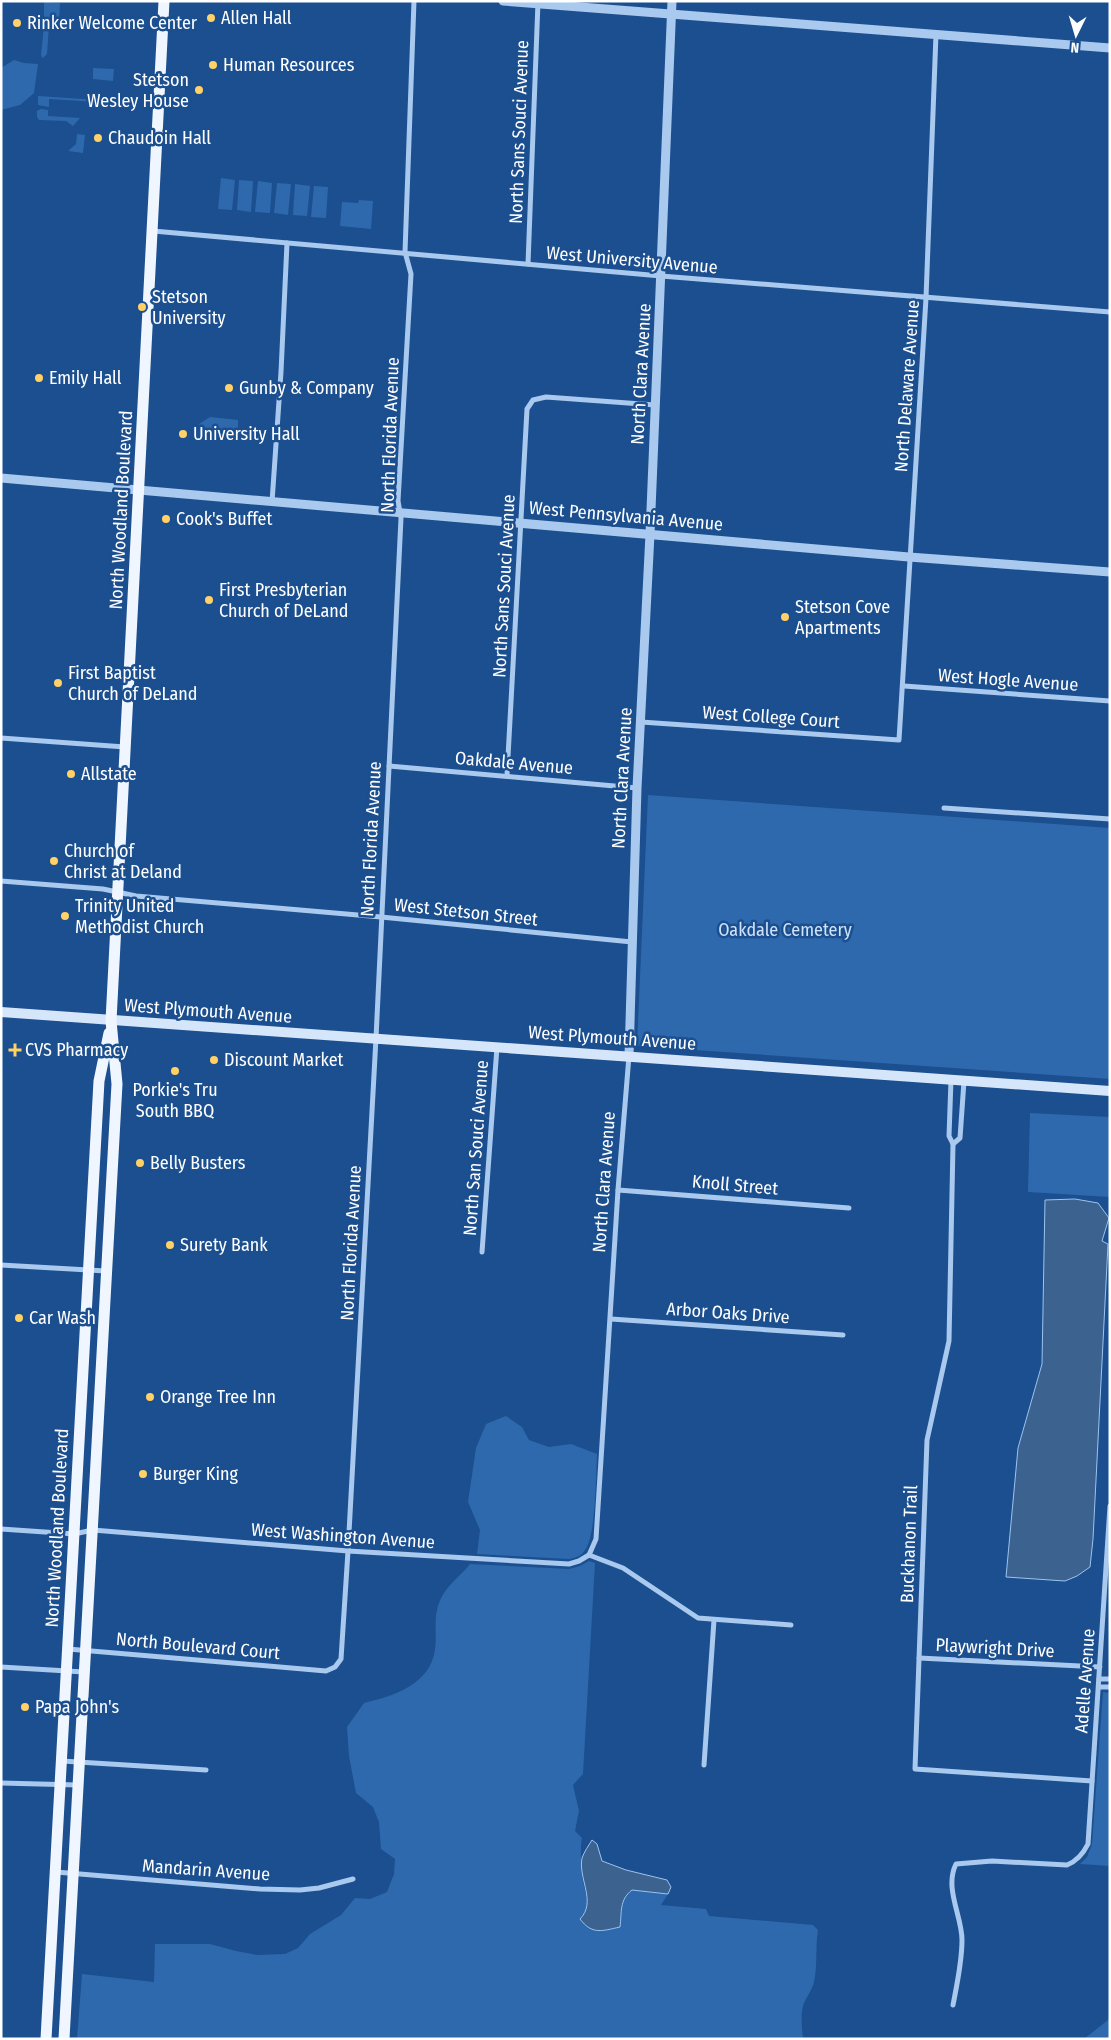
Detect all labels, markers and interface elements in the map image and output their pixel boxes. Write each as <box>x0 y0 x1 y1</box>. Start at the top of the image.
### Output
place label: Allen Hall <box>221 7 292 29</box>
north arrow <box>1051 10 1101 60</box>
place label: Rinker Welcome Center <box>27 12 198 34</box>
marker: Allen Hall <box>205 12 217 24</box>
marker: Rinker Welcome Center <box>11 17 23 29</box>
text: N <box>1070 39 1080 56</box>
street label: North Sans Souci Avenue <box>505 40 533 224</box>
place label: Human Resources <box>223 54 355 76</box>
marker: Human Resources <box>207 59 219 71</box>
place label: Stetson Wesley House <box>87 69 189 112</box>
marker: Stetson Wesley House <box>193 84 205 96</box>
place label: Chaudoin Hall <box>108 127 211 149</box>
marker: Chaudoin Hall <box>92 132 104 144</box>
street label: West University Avenue <box>545 242 719 278</box>
place label: Stetson University <box>152 286 226 329</box>
street label: North Delaware Avenue <box>890 299 924 473</box>
marker: Stetson University <box>136 301 148 313</box>
street label: North Clara Avenue <box>626 303 656 445</box>
street label: North Florida Avenue <box>376 357 404 513</box>
place label: Emily Hall <box>49 367 122 389</box>
marker: Emily Hall <box>33 372 45 384</box>
place label: Gunby & Company <box>239 377 374 399</box>
marker: Gunby & Company <box>223 382 235 394</box>
street label: North Woodland Boulevard <box>105 410 137 610</box>
place label: University Hall <box>193 423 300 445</box>
marker: University Hall <box>177 428 189 440</box>
street label: North Sans Souci Avenue <box>488 494 520 678</box>
street label: West Pennsylvania Avenue <box>528 497 724 535</box>
place label: Cook's Buffet <box>176 508 272 530</box>
marker: Cook's Buffet <box>160 513 172 525</box>
place label: First Presbyterian Church of DeLand <box>219 579 348 622</box>
marker: First Presbyterian Church of DeLand <box>203 594 215 606</box>
place label: Stetson Cove Apartments <box>795 596 890 639</box>
marker: Stetson Cove Apartments <box>779 611 791 623</box>
place label: First Baptist Church of DeLand <box>68 662 197 705</box>
street label: West Hogle Avenue <box>937 664 1079 696</box>
marker: First Baptist Church of DeLand <box>52 677 64 689</box>
street label: West College Court <box>702 701 841 733</box>
street label: North Clara Avenue <box>607 707 637 849</box>
street label: Oakdale Avenue <box>454 747 574 779</box>
street label: North Florida Avenue <box>356 761 386 917</box>
place label: Allstate <box>81 763 137 785</box>
marker: Allstate <box>65 768 77 780</box>
place label: Church of Christ at Deland <box>64 840 182 883</box>
marker: Church of Christ at Deland <box>48 855 60 867</box>
street label: West Stetson Street <box>393 894 539 931</box>
place label: Trinity United Methodist Church <box>75 895 204 938</box>
marker: Trinity United Methodist Church <box>59 910 71 922</box>
park label: Oakdale Cemetery <box>718 919 852 941</box>
street label: West Plymouth Avenue <box>123 994 293 1028</box>
street label: West Plymouth Avenue <box>527 1021 697 1055</box>
place label: CVS Pharmacy <box>25 1039 128 1061</box>
marker: CVS Pharmacy <box>9 1044 21 1056</box>
place label: Discount Market <box>224 1049 344 1071</box>
marker: Discount Market <box>208 1054 220 1066</box>
street label: North San Souci Avenue <box>459 1059 493 1237</box>
marker: Porkie's Tru South BBQ <box>169 1065 181 1077</box>
place label: Porkie's Tru South BBQ <box>132 1079 218 1122</box>
street label: North Clara Avenue <box>588 1111 620 1253</box>
place label: Belly Busters <box>150 1152 246 1174</box>
marker: Belly Busters <box>134 1157 146 1169</box>
street label: North Florida Avenue <box>336 1165 366 1321</box>
street label: Knoll Street <box>691 1170 779 1200</box>
place label: Surety Bank <box>180 1234 268 1256</box>
marker: Surety Bank <box>164 1239 176 1251</box>
street label: Arbor Oaks Drive <box>666 1298 791 1328</box>
place label: Car Wash <box>29 1307 96 1329</box>
marker: Car Wash <box>13 1312 25 1324</box>
place label: Orange Tree Inn <box>160 1386 276 1408</box>
marker: Orange Tree Inn <box>144 1391 156 1403</box>
street label: North Woodland Boulevard <box>41 1428 73 1628</box>
place label: Burger King <box>153 1463 238 1485</box>
marker: Burger King <box>137 1468 149 1480</box>
street label: Buckhanon Trail <box>896 1484 922 1603</box>
street label: West Washington Avenue <box>250 1519 436 1553</box>
street label: North Boulevard Court <box>115 1628 281 1664</box>
street label: Adelle Avenue <box>1070 1628 1100 1734</box>
street label: Playwright Drive <box>935 1634 1055 1662</box>
place label: Papa John's <box>35 1696 119 1718</box>
marker: Papa John's <box>19 1701 31 1713</box>
street label: Mandarin Avenue <box>141 1855 271 1885</box>

